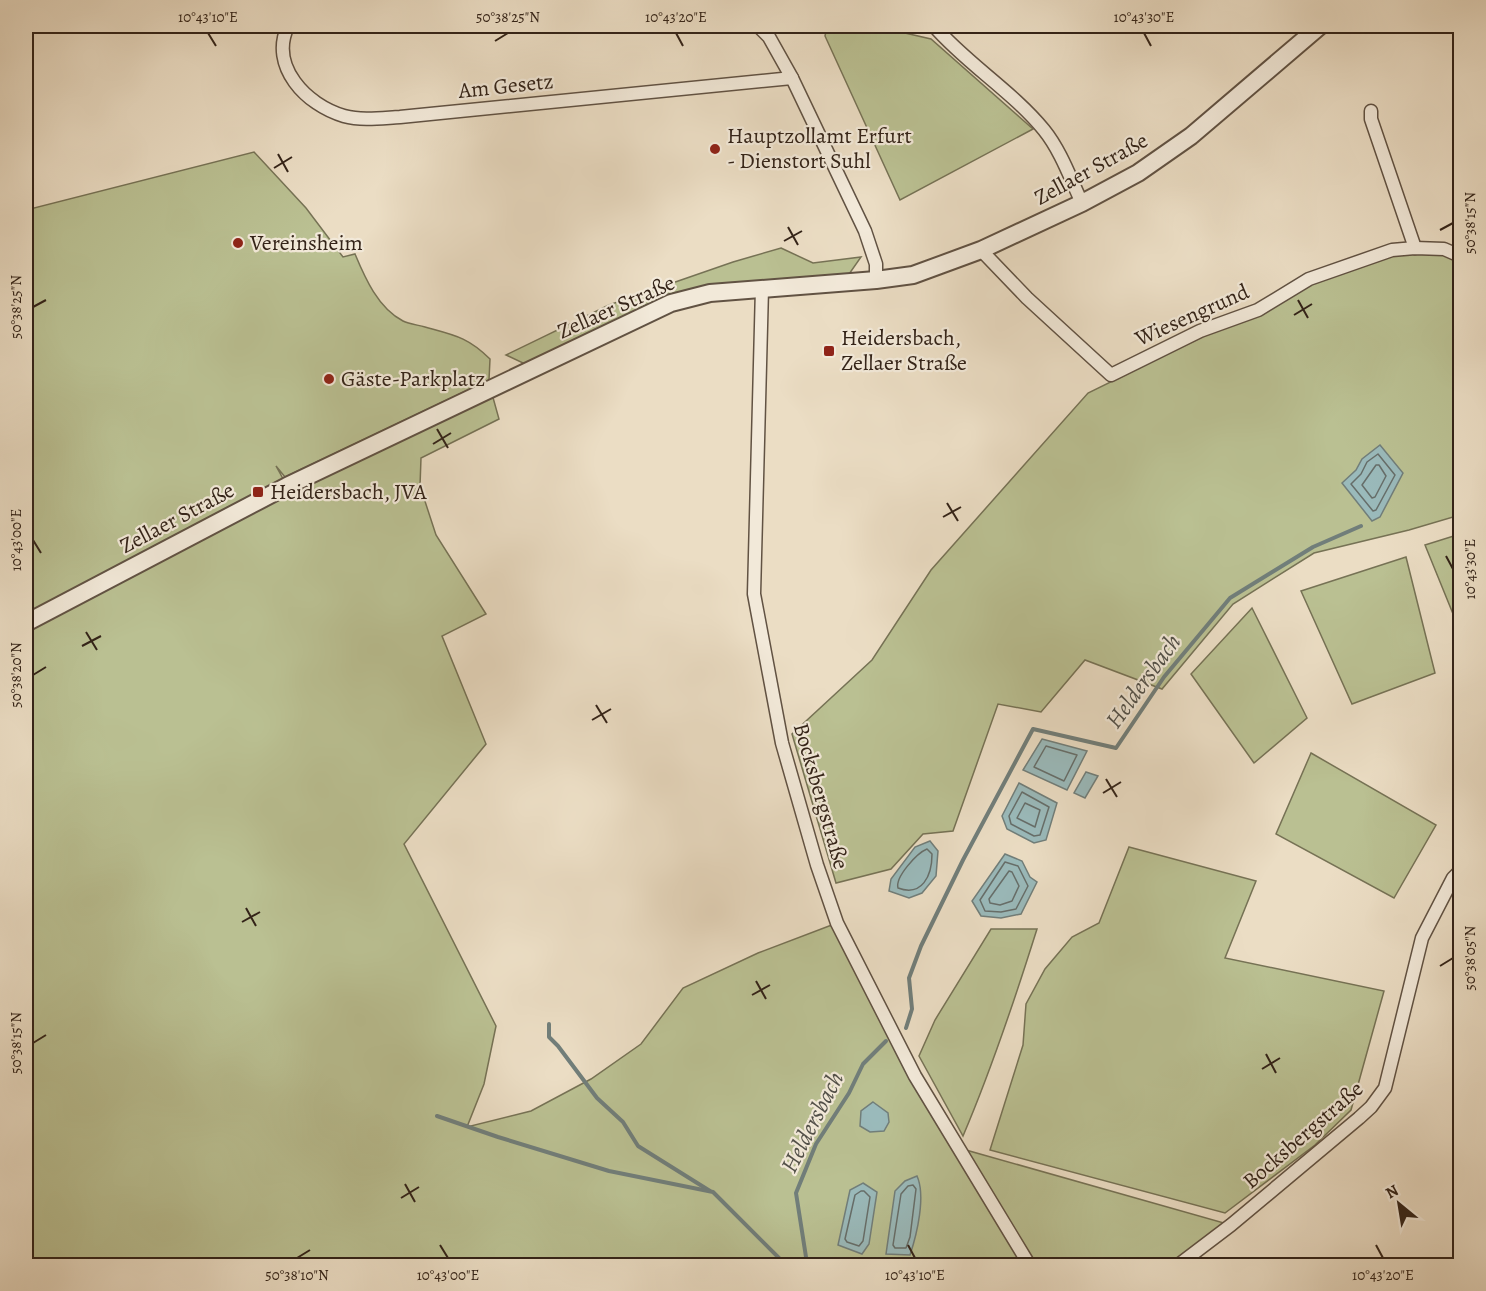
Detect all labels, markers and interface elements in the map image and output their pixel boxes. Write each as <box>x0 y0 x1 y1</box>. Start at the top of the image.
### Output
text: 10°43'10"E <box>178 7 238 27</box>
text: 50°38'25"N <box>476 7 540 27</box>
text: 10°43'20"E <box>645 7 707 27</box>
text: 10°43'30"E <box>1114 7 1174 27</box>
street label: Am Gesetz <box>456 66 555 106</box>
place label: Hauptzollamt Erfurt - Dienstort Suhl <box>727 121 912 176</box>
street label: Zellaer Straße <box>1029 125 1153 213</box>
marker: Hauptzollamt Erfurt - Dienstort Suhl <box>708 142 722 156</box>
text: 50°38'15"N <box>1460 192 1480 254</box>
place label: Vereinsheim <box>249 228 363 258</box>
marker: Vereinsheim <box>231 236 245 250</box>
street label: Zellaer Straße <box>552 268 680 346</box>
text: 50°38'25"N <box>6 275 26 339</box>
street label: Wiesengrund <box>1129 276 1254 354</box>
place label: Heidersbach, Zellaer Straße <box>841 323 967 378</box>
marker: Heidersbach, Zellaer Straße <box>822 344 836 358</box>
place label: Gäste-Parkplatz <box>341 364 485 394</box>
marker: Gäste-Parkplatz <box>322 372 336 386</box>
street label: Zellaer Straße <box>114 475 240 561</box>
place label: Heidersbach, JVA <box>270 477 428 507</box>
marker: Heidersbach, JVA <box>251 485 265 499</box>
text: 10°43'00"E <box>6 509 26 571</box>
text: 10°43'30"E <box>1460 539 1480 599</box>
water label: Heldersbach <box>1098 627 1188 735</box>
text: 50°38'20"N <box>6 642 26 708</box>
street label: Bocksbergstraße <box>786 719 856 873</box>
text: 50°38'05"N <box>1460 925 1480 990</box>
text: 50°38'15"N <box>6 1012 26 1074</box>
water label: Heldersbach <box>773 1066 851 1178</box>
street label: Bocksbergstraße <box>1236 1074 1370 1196</box>
north arrow <box>1369 1174 1429 1234</box>
text: N <box>1381 1179 1403 1204</box>
text: 50°38'10"N <box>265 1265 329 1285</box>
text: 10°43'00"E <box>417 1265 479 1285</box>
text: 10°43'10"E <box>885 1265 945 1285</box>
text: 10°43'20"E <box>1352 1265 1414 1285</box>

